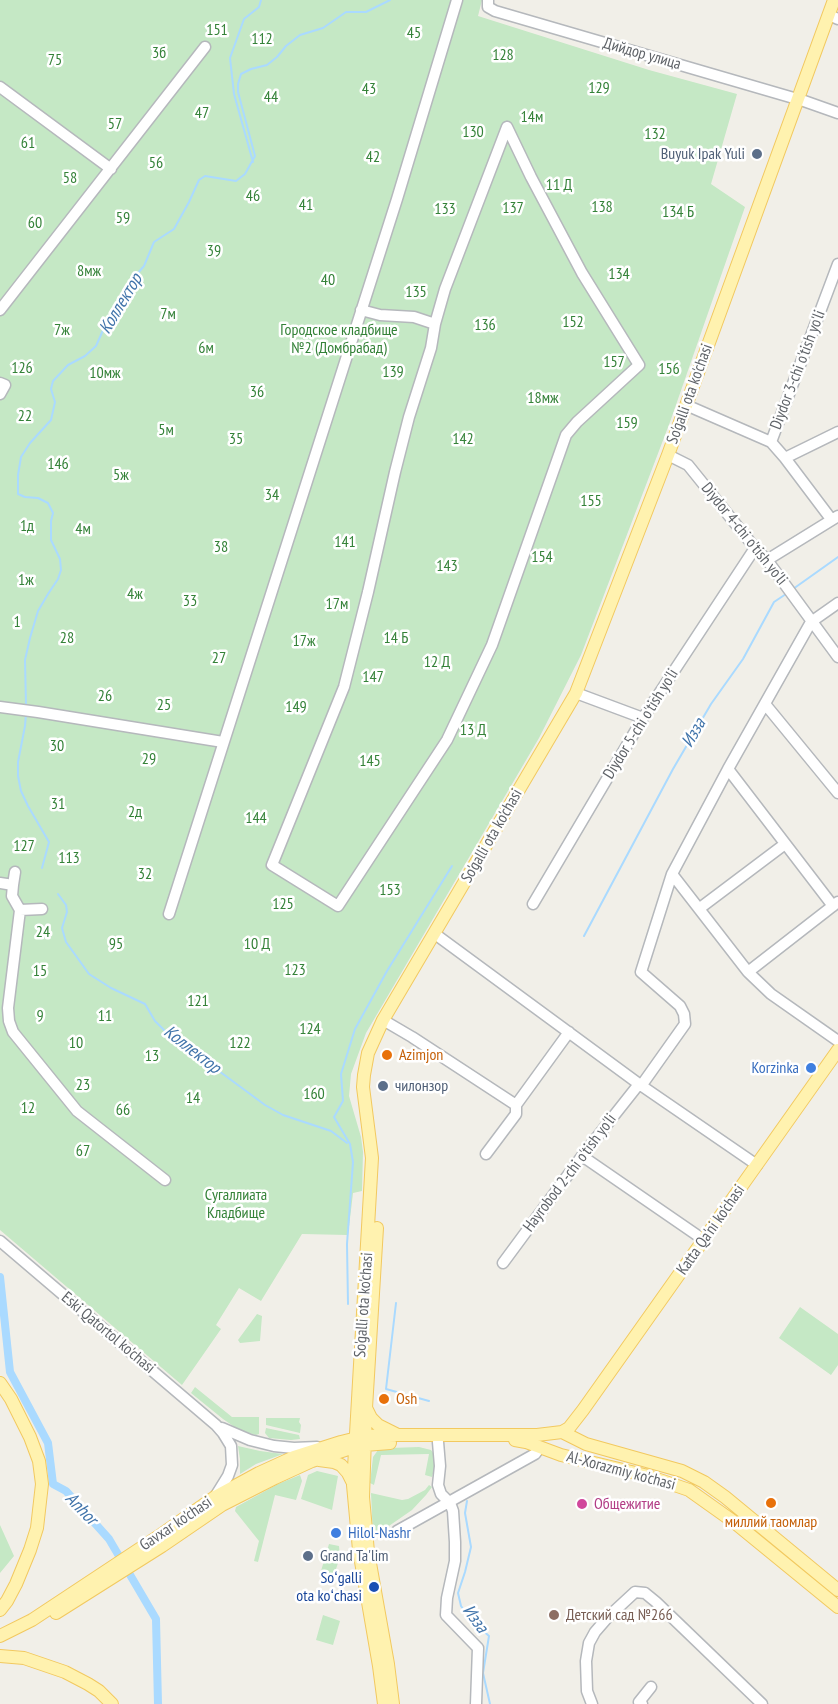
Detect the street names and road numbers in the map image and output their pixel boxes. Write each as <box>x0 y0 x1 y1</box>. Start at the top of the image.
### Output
street label: Дийдор улица <box>601 34 683 74</box>
street label: Diydor 3-chi o'tish yo'li <box>766 308 830 432</box>
street label: So'galli ota ko'chasi <box>663 341 717 447</box>
street label: Diydor 4-chi o'tish yo'li <box>697 479 791 589</box>
street label: Diydor 5-chi o'tish yo'li <box>599 665 683 783</box>
street label: So'galli ota ko'chasi <box>457 786 527 886</box>
street label: Hayrobod 2-chi o'tish yo'li <box>519 1110 621 1236</box>
street label: Katta Qa'ni ko'chasi <box>673 1181 749 1279</box>
street label: So'galli ota ko'chasi <box>351 1252 377 1358</box>
street label: Eski Qatortol ko'chasi <box>57 1288 159 1378</box>
street label: Al-Xorazmiy ko'chasi <box>565 1447 677 1495</box>
street label: Gavxar ko'chasi <box>136 1493 216 1555</box>

